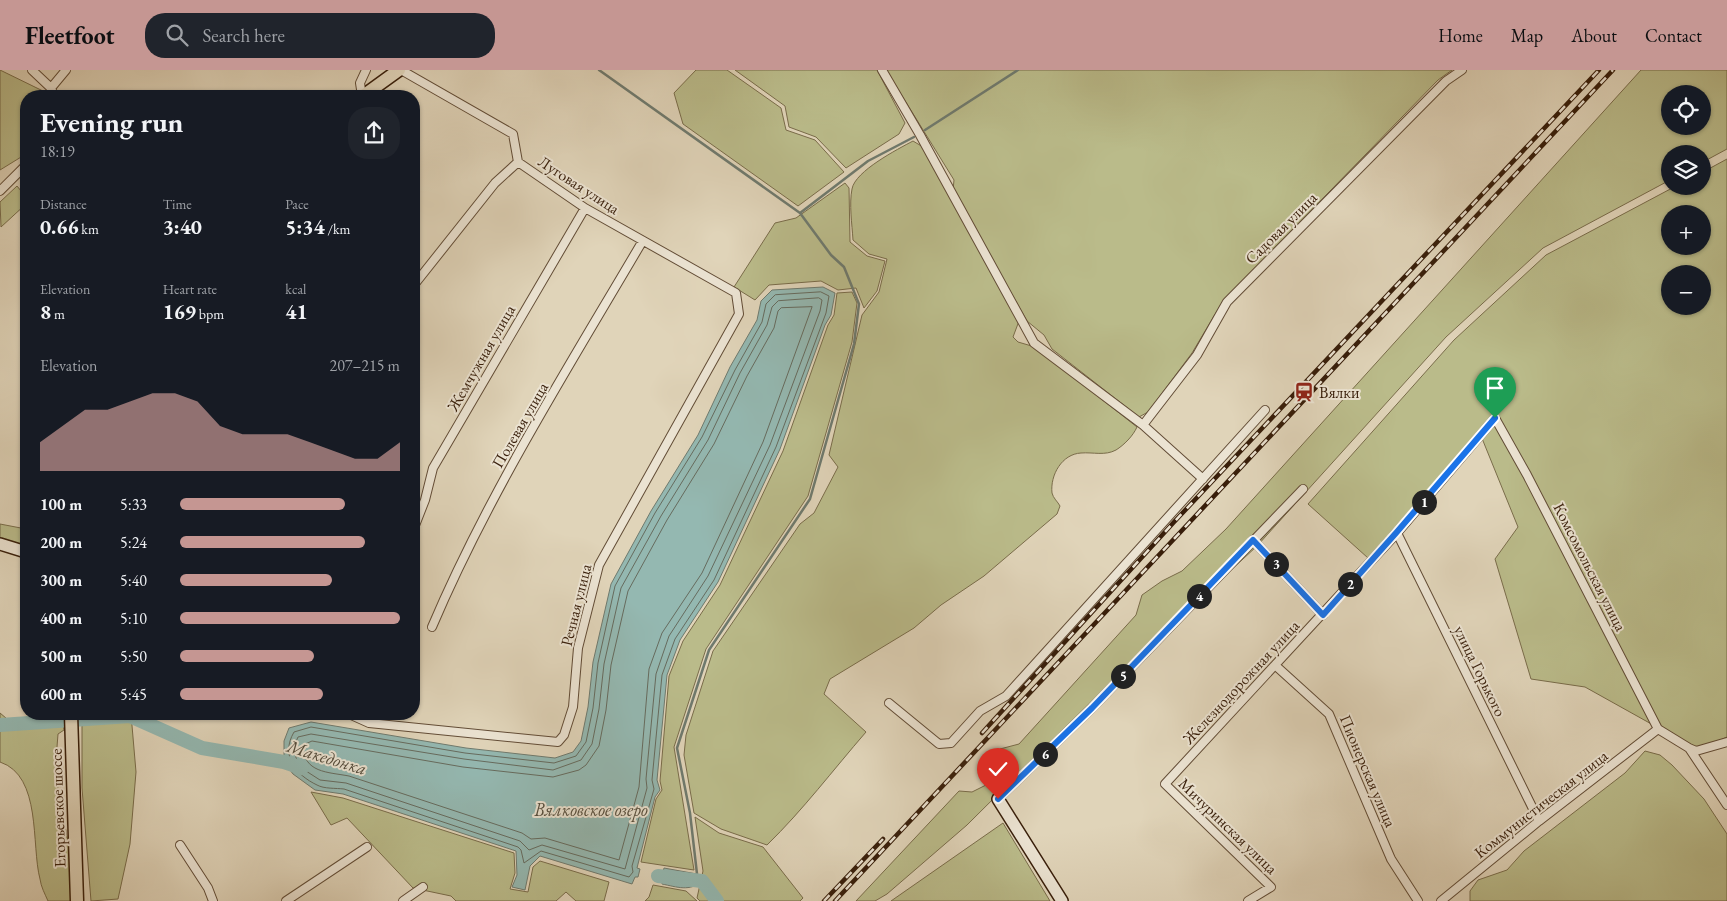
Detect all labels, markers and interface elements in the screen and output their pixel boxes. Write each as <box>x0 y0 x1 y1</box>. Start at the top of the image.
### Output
search box <box>145 13 495 58</box>
text: Fleetfoot <box>25 20 115 51</box>
icon: search <box>163 21 191 49</box>
text: Search here <box>203 23 285 48</box>
text: Home <box>1438 24 1483 47</box>
text: Map <box>1511 24 1543 47</box>
text: About <box>1571 24 1617 47</box>
text: Contact <box>1645 24 1702 47</box>
map controls <box>1661 85 1711 315</box>
button: locate <box>1661 85 1711 135</box>
text: Evening run <box>40 104 183 140</box>
button: share <box>348 107 400 159</box>
text: 18:19 <box>40 141 75 162</box>
button: layers <box>1661 145 1711 195</box>
street label: Луговая улица <box>534 151 624 219</box>
street label: Садовая улица <box>1240 187 1322 269</box>
text: Distance <box>40 195 87 213</box>
text: Time <box>163 195 192 213</box>
text: Pace <box>285 195 309 213</box>
button: + <box>1661 205 1711 255</box>
text: 0.66 <box>40 213 79 240</box>
text: 3:40 <box>163 213 202 240</box>
text: 5:34 <box>285 213 325 240</box>
text: km <box>79 220 99 238</box>
text: /km <box>325 220 350 238</box>
button: − <box>1661 265 1711 315</box>
text: Elevation <box>40 280 90 298</box>
text: Heart rate <box>163 280 217 298</box>
text: kcal <box>285 280 306 298</box>
text: 8 <box>40 298 51 325</box>
text: 169 <box>163 298 196 325</box>
text: 41 <box>285 298 308 325</box>
street label: Жемчужная улица <box>442 300 520 416</box>
text: m <box>51 305 65 323</box>
text: bpm <box>196 305 224 323</box>
text: Elevation <box>40 355 98 376</box>
text: 207–215 m <box>329 355 400 376</box>
pin <box>1474 367 1516 418</box>
icon: arrive <box>1481 374 1509 402</box>
street label: Полевая улица <box>487 378 553 472</box>
station icon: Вялки <box>1293 381 1315 403</box>
place label: Вялки <box>1319 382 1360 403</box>
pin: 1 <box>1412 490 1436 514</box>
text: 1 <box>1421 493 1428 511</box>
text: 100 m <box>40 494 82 515</box>
text: 5:33 <box>120 494 147 515</box>
street label: Комсомольская улица <box>1549 499 1632 635</box>
text: 200 m <box>40 532 82 553</box>
text: 5:24 <box>120 532 147 553</box>
pin: 3 <box>1264 552 1288 576</box>
text: 3 <box>1273 555 1280 573</box>
street label: Речная улица <box>556 561 596 648</box>
text: 300 m <box>40 570 82 591</box>
text: 5:40 <box>120 570 147 591</box>
pin: 2 <box>1338 572 1362 596</box>
text: 2 <box>1347 575 1354 593</box>
pin: 4 <box>1186 584 1212 608</box>
text: 4 <box>1196 587 1203 605</box>
text: 400 m <box>40 608 82 629</box>
text: 5:10 <box>120 608 147 629</box>
street label: Железнодорожная улица <box>1177 615 1304 749</box>
street label: улица Горького <box>1449 622 1511 720</box>
text: 500 m <box>40 646 82 667</box>
text: 5:50 <box>120 646 147 667</box>
pin: 5 <box>1110 664 1136 688</box>
text: 5 <box>1120 667 1127 685</box>
text: 600 m <box>40 684 82 705</box>
text: 5:45 <box>120 684 147 705</box>
street label: Пионерская улица <box>1335 712 1401 831</box>
water label: Македонка <box>284 734 369 780</box>
pin: 6 <box>1032 742 1058 766</box>
text: 6 <box>1042 745 1049 763</box>
street label: Коммунистическая улица <box>1470 745 1613 863</box>
street label: Егорьевское шоссе <box>45 748 71 868</box>
pin <box>977 748 1019 799</box>
icon: check <box>984 755 1012 783</box>
street label: Мичуринская улица <box>1174 773 1282 879</box>
water label: Вялковское озеро <box>533 798 648 822</box>

